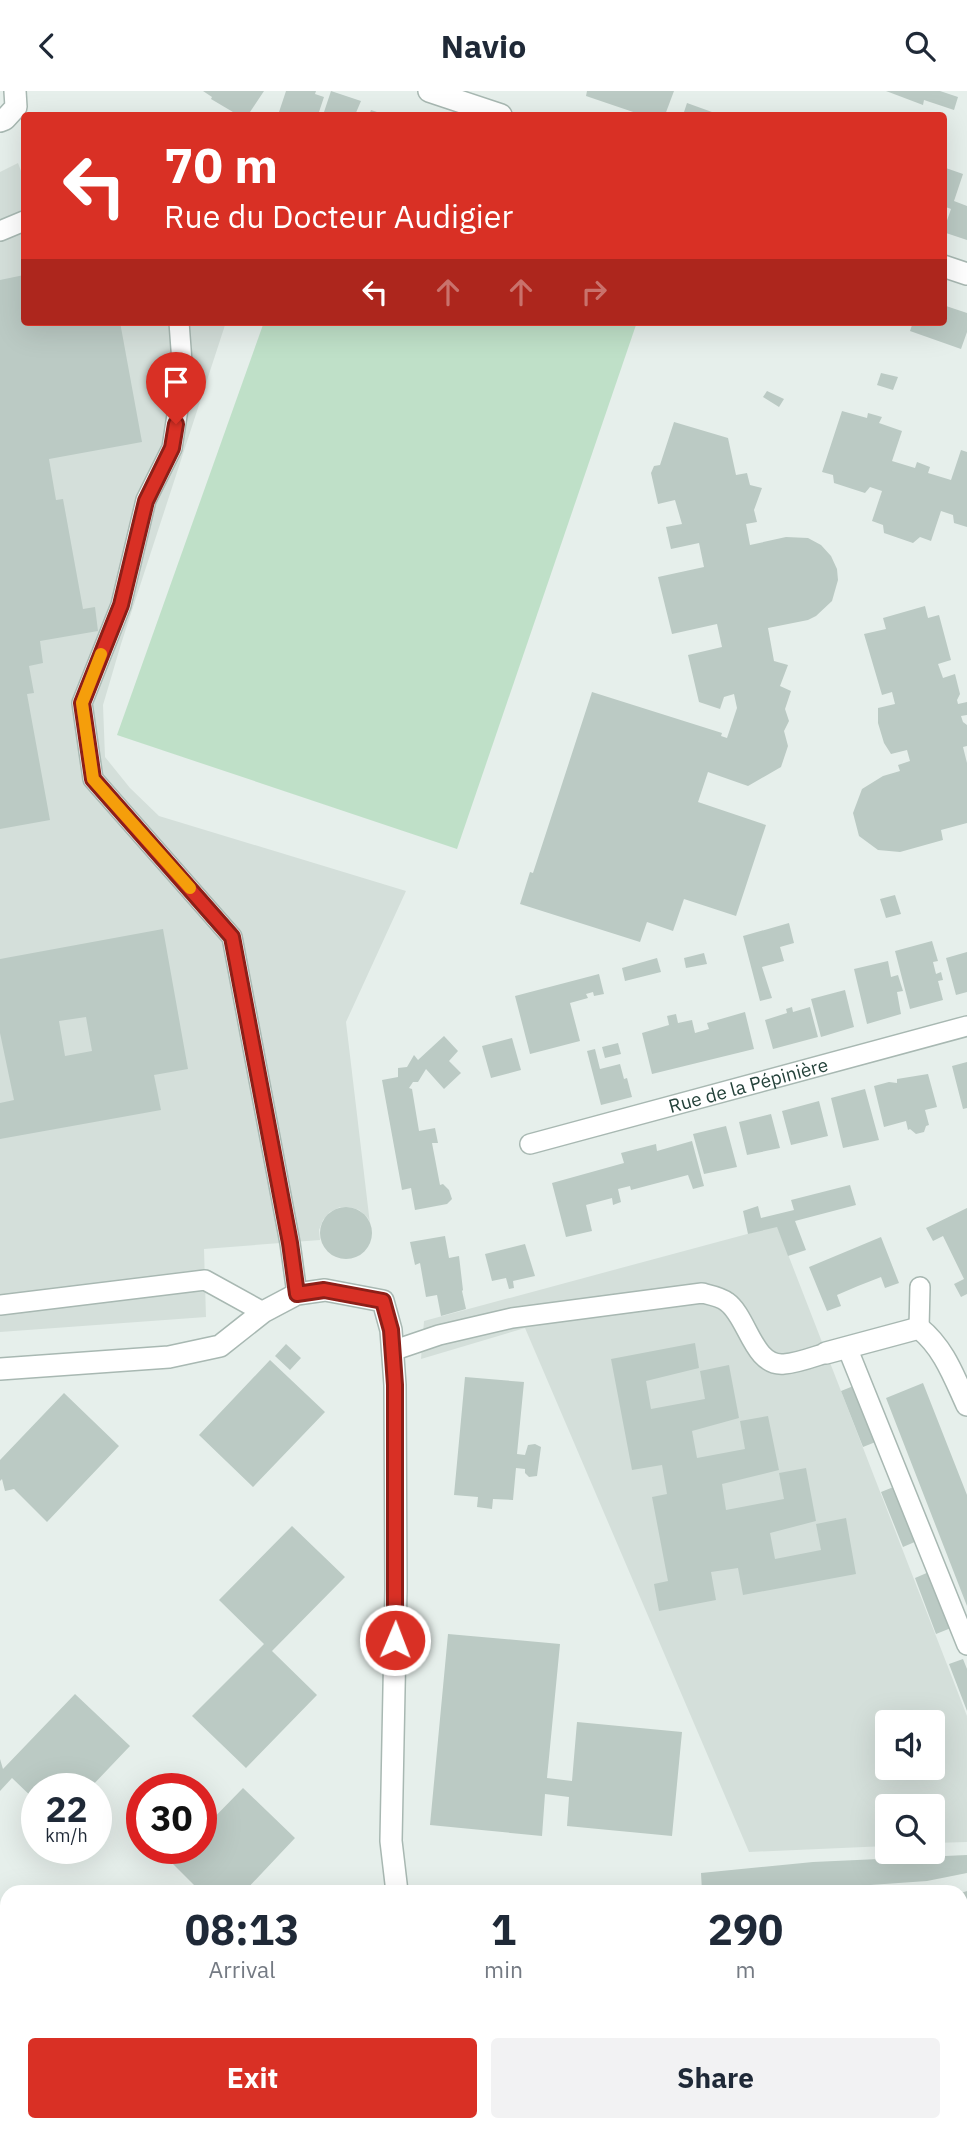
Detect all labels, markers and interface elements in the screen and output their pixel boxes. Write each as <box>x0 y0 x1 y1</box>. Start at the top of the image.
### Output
text: Navio <box>441 25 526 67</box>
icon: back <box>28 27 66 65</box>
icon: search <box>901 27 939 65</box>
text: 70 m <box>164 133 278 196</box>
icon: left <box>49 140 140 231</box>
text: Rue du Docteur Audigier <box>164 195 513 237</box>
icon: left <box>356 273 394 311</box>
icon: ahead <box>429 273 467 311</box>
icon: ahead <box>502 273 540 311</box>
icon: right <box>575 273 613 311</box>
pin <box>146 352 206 424</box>
icon: arrive <box>157 363 195 401</box>
street label: Rue de la Pépinière <box>666 1052 831 1118</box>
position arrow <box>358 1603 432 1677</box>
map controls <box>875 1710 945 1864</box>
button: sound <box>875 1710 945 1780</box>
speed limit sign: 30 <box>126 1773 217 1864</box>
text: 22 <box>45 1786 88 1832</box>
button: search <box>875 1794 945 1864</box>
text: km/h <box>45 1824 88 1847</box>
text: 08:13 <box>185 1902 299 1957</box>
text: 1 <box>491 1902 516 1957</box>
text: 290 <box>708 1902 783 1957</box>
text: Arrival <box>209 1954 276 1984</box>
text: min <box>484 1954 523 1984</box>
text: m <box>735 1954 756 1984</box>
button: Exit <box>28 2038 477 2118</box>
button: Share <box>491 2038 940 2118</box>

